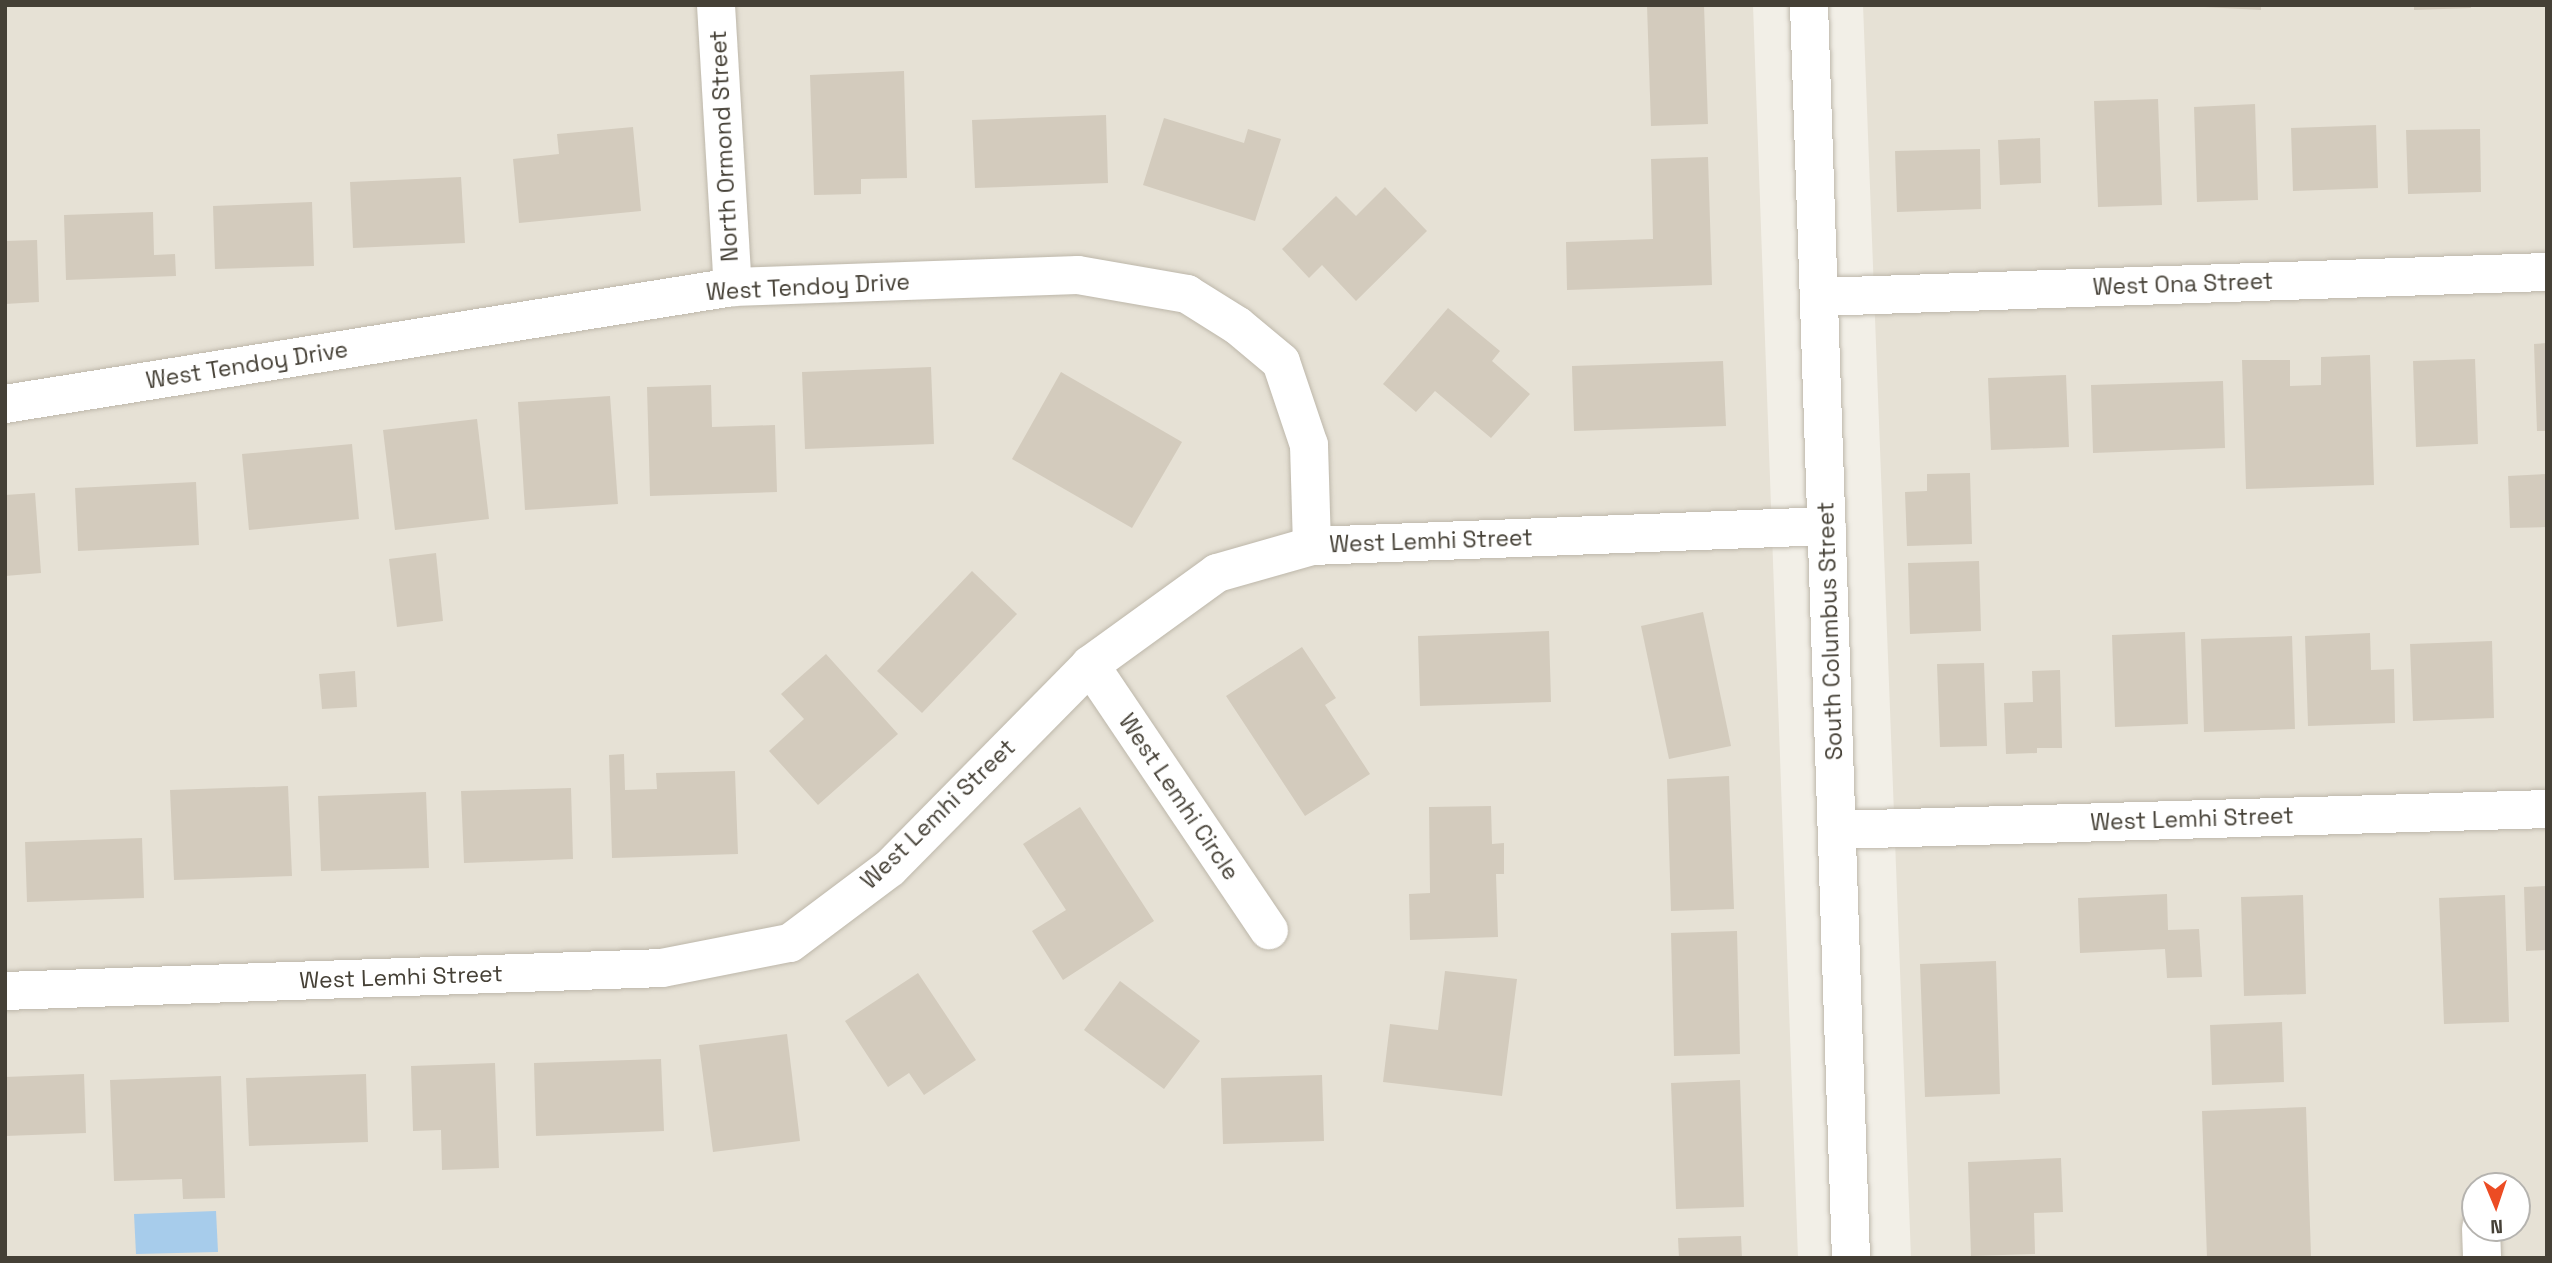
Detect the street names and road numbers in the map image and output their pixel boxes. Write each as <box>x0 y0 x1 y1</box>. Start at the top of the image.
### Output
street label: North Ormond Street <box>704 29 744 263</box>
street label: West Ona Street <box>2092 267 2274 301</box>
street label: West Tendoy Drive <box>705 268 911 306</box>
street label: West Tendoy Drive <box>144 335 350 395</box>
street label: South Columbus Street <box>1812 501 1848 761</box>
street label: West Lemhi Street <box>1329 524 1533 558</box>
street label: West Lemhi Circle <box>1113 708 1245 886</box>
street label: West Lemhi Street <box>855 733 1021 895</box>
street label: West Lemhi Street <box>2090 802 2294 836</box>
street label: West Lemhi Street <box>299 960 503 994</box>

